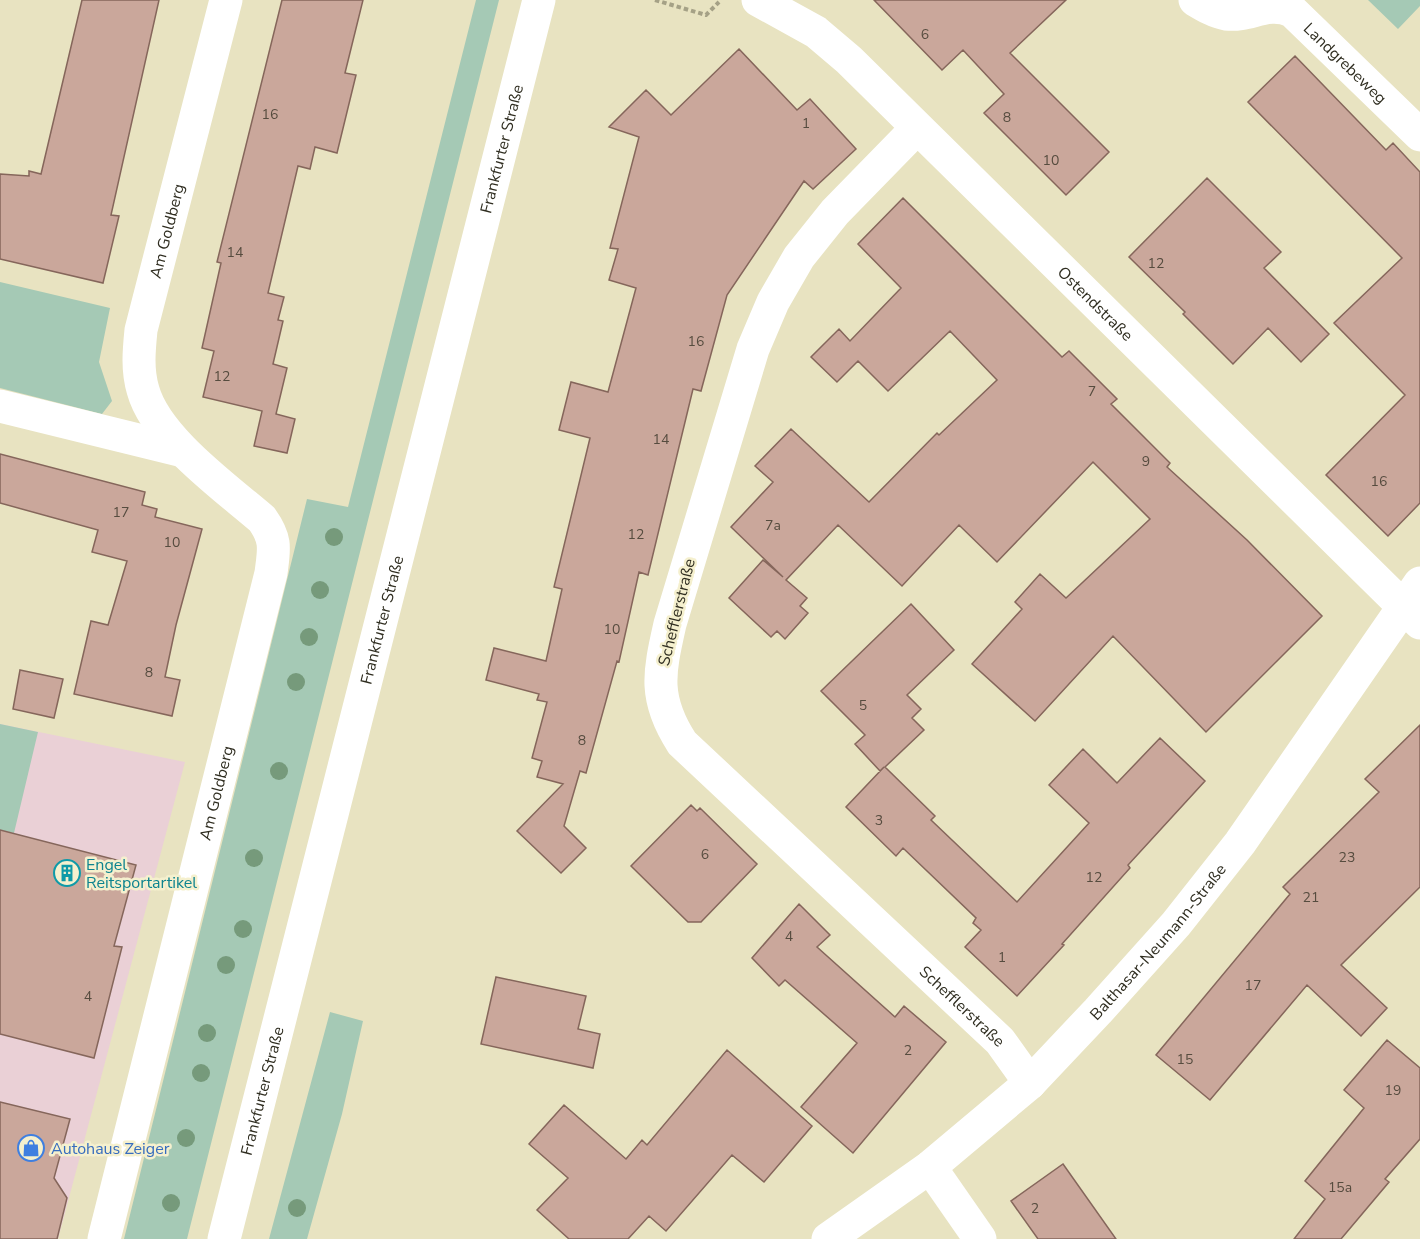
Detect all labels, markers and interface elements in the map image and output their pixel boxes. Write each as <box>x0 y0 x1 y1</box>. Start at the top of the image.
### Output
street label: Landgrebeweg <box>1298 18 1391 109</box>
house number: 6 <box>921 25 929 44</box>
street label: Frankfurter Straße <box>475 82 529 216</box>
house number: 16 <box>262 105 278 124</box>
house number: 8 <box>1003 108 1011 127</box>
house number: 1 <box>802 114 810 133</box>
house number: 10 <box>1043 151 1059 170</box>
street label: Am Goldberg <box>145 181 190 281</box>
house number: 14 <box>227 243 243 262</box>
house number: 12 <box>1148 254 1164 273</box>
street label: Ostendstraße <box>1052 262 1138 346</box>
house number: 16 <box>688 332 704 351</box>
house number: 12 <box>214 367 230 386</box>
house number: 7 <box>1088 382 1096 401</box>
house number: 14 <box>653 430 669 449</box>
house number: 9 <box>1142 452 1150 471</box>
house number: 16 <box>1371 472 1387 491</box>
house number: 17 <box>113 503 129 522</box>
house number: 7a <box>765 516 781 535</box>
house number: 12 <box>628 525 644 544</box>
house number: 10 <box>164 533 180 552</box>
street label: Frankfurter Straße <box>355 553 409 687</box>
street label: Schefflerstraße <box>653 556 701 668</box>
house number: 10 <box>604 620 620 639</box>
house number: 8 <box>145 663 153 682</box>
house number: 5 <box>859 696 867 715</box>
house number: 8 <box>578 731 586 750</box>
street label: Am Goldberg <box>194 743 239 843</box>
house number: 3 <box>875 811 883 830</box>
house number: 6 <box>701 845 709 864</box>
house number: 23 <box>1339 848 1355 867</box>
place label: Engel Reitsportartikel <box>86 854 197 894</box>
building icon: Engel Reitsportartikel <box>52 858 82 888</box>
street label: Balthasar-Neumann-Straße <box>1085 859 1232 1025</box>
house number: 12 <box>1086 868 1102 887</box>
house number: 21 <box>1303 888 1319 907</box>
house number: 4 <box>785 927 793 946</box>
house number: 1 <box>998 948 1006 967</box>
street label: Schefflerstraße <box>914 961 1009 1052</box>
house number: 17 <box>1245 976 1261 995</box>
house number: 4 <box>84 987 92 1006</box>
street label: Frankfurter Straße <box>236 1024 290 1158</box>
house number: 2 <box>904 1041 912 1060</box>
house number: 15 <box>1177 1050 1193 1069</box>
house number: 19 <box>1385 1081 1401 1100</box>
shop icon: Autohaus Zeiger <box>16 1133 46 1163</box>
place label: Autohaus Zeiger <box>51 1138 170 1160</box>
house number: 15a <box>1328 1178 1352 1197</box>
house number: 2 <box>1031 1199 1039 1218</box>

